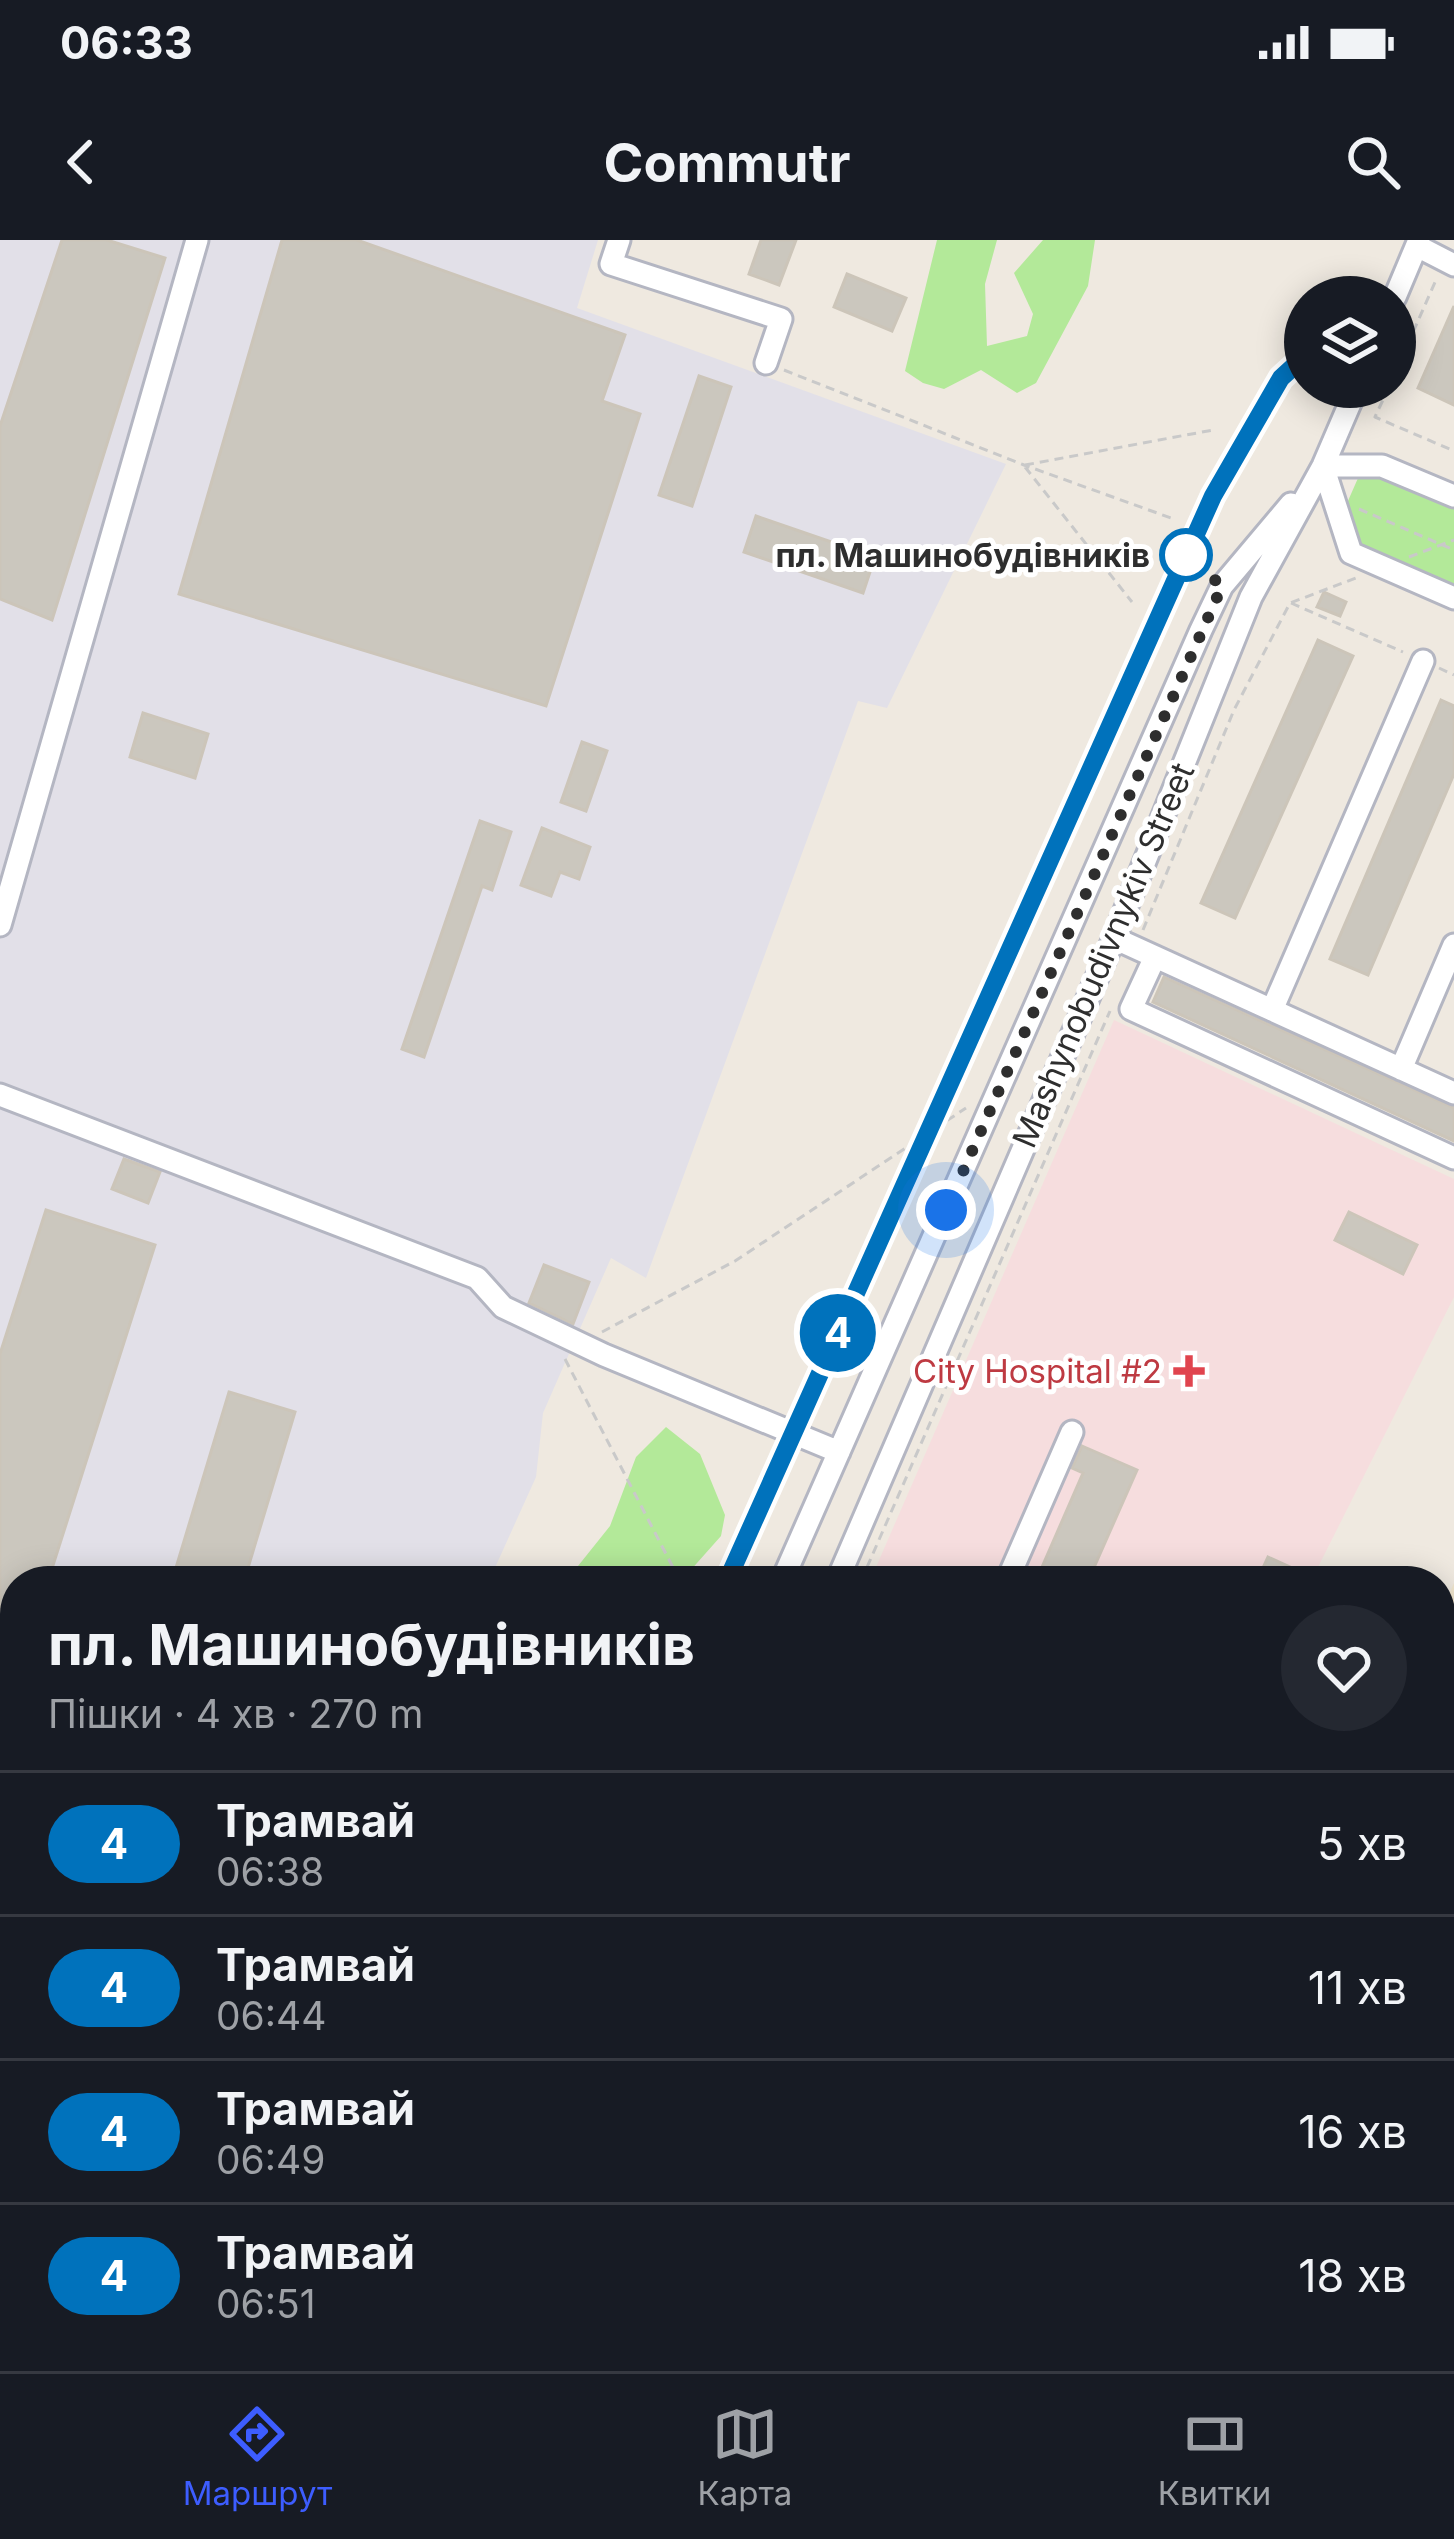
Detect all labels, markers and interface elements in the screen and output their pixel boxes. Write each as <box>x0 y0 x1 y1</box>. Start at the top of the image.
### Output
text: 06:33 <box>60 15 193 70</box>
icon: back <box>48 129 114 195</box>
icon: search <box>1340 129 1406 195</box>
text: Commutr <box>603 130 851 195</box>
map controls <box>1284 276 1416 408</box>
button: layers <box>1284 276 1416 408</box>
marker: пл. Машинобудівників <box>1161 530 1211 580</box>
place label: пл. Машинобудівників <box>776 535 1150 575</box>
street label: Mashynobudivnykiv Street <box>1004 757 1202 1153</box>
your location <box>916 1180 976 1240</box>
line badge: 4 <box>799 1294 877 1372</box>
text: 4 <box>824 1307 852 1358</box>
place label: City Hospital #2 <box>913 1351 1162 1391</box>
marker: City Hospital #2 <box>1173 1355 1205 1387</box>
button: heart <box>1281 1605 1407 1731</box>
text: пл. Машинобудівників <box>48 1610 695 1679</box>
text: Пішки · 4 хв · 270 m <box>48 1690 424 1737</box>
text: Трамвай <box>216 1793 415 1848</box>
text: 5 хв <box>1317 1816 1407 1871</box>
text: 4 <box>100 1818 128 1869</box>
text: 06:38 <box>216 1848 324 1895</box>
text: Трамвай <box>216 1937 415 1992</box>
text: 11 хв <box>1308 1960 1407 2015</box>
text: 4 <box>100 1962 128 2013</box>
text: 06:44 <box>216 1992 326 2039</box>
text: Трамвай <box>216 2081 415 2136</box>
text: 16 хв <box>1298 2104 1407 2159</box>
text: 4 <box>100 2106 128 2157</box>
text: 06:49 <box>216 2136 325 2183</box>
text: Трамвай <box>216 2225 415 2280</box>
text: 18 хв <box>1298 2248 1407 2303</box>
text: 4 <box>100 2250 128 2301</box>
text: 06:51 <box>216 2280 316 2327</box>
tab: Маршрут <box>183 2401 332 2513</box>
tab: Карта <box>698 2401 792 2513</box>
tab: Квитки <box>1158 2401 1271 2513</box>

